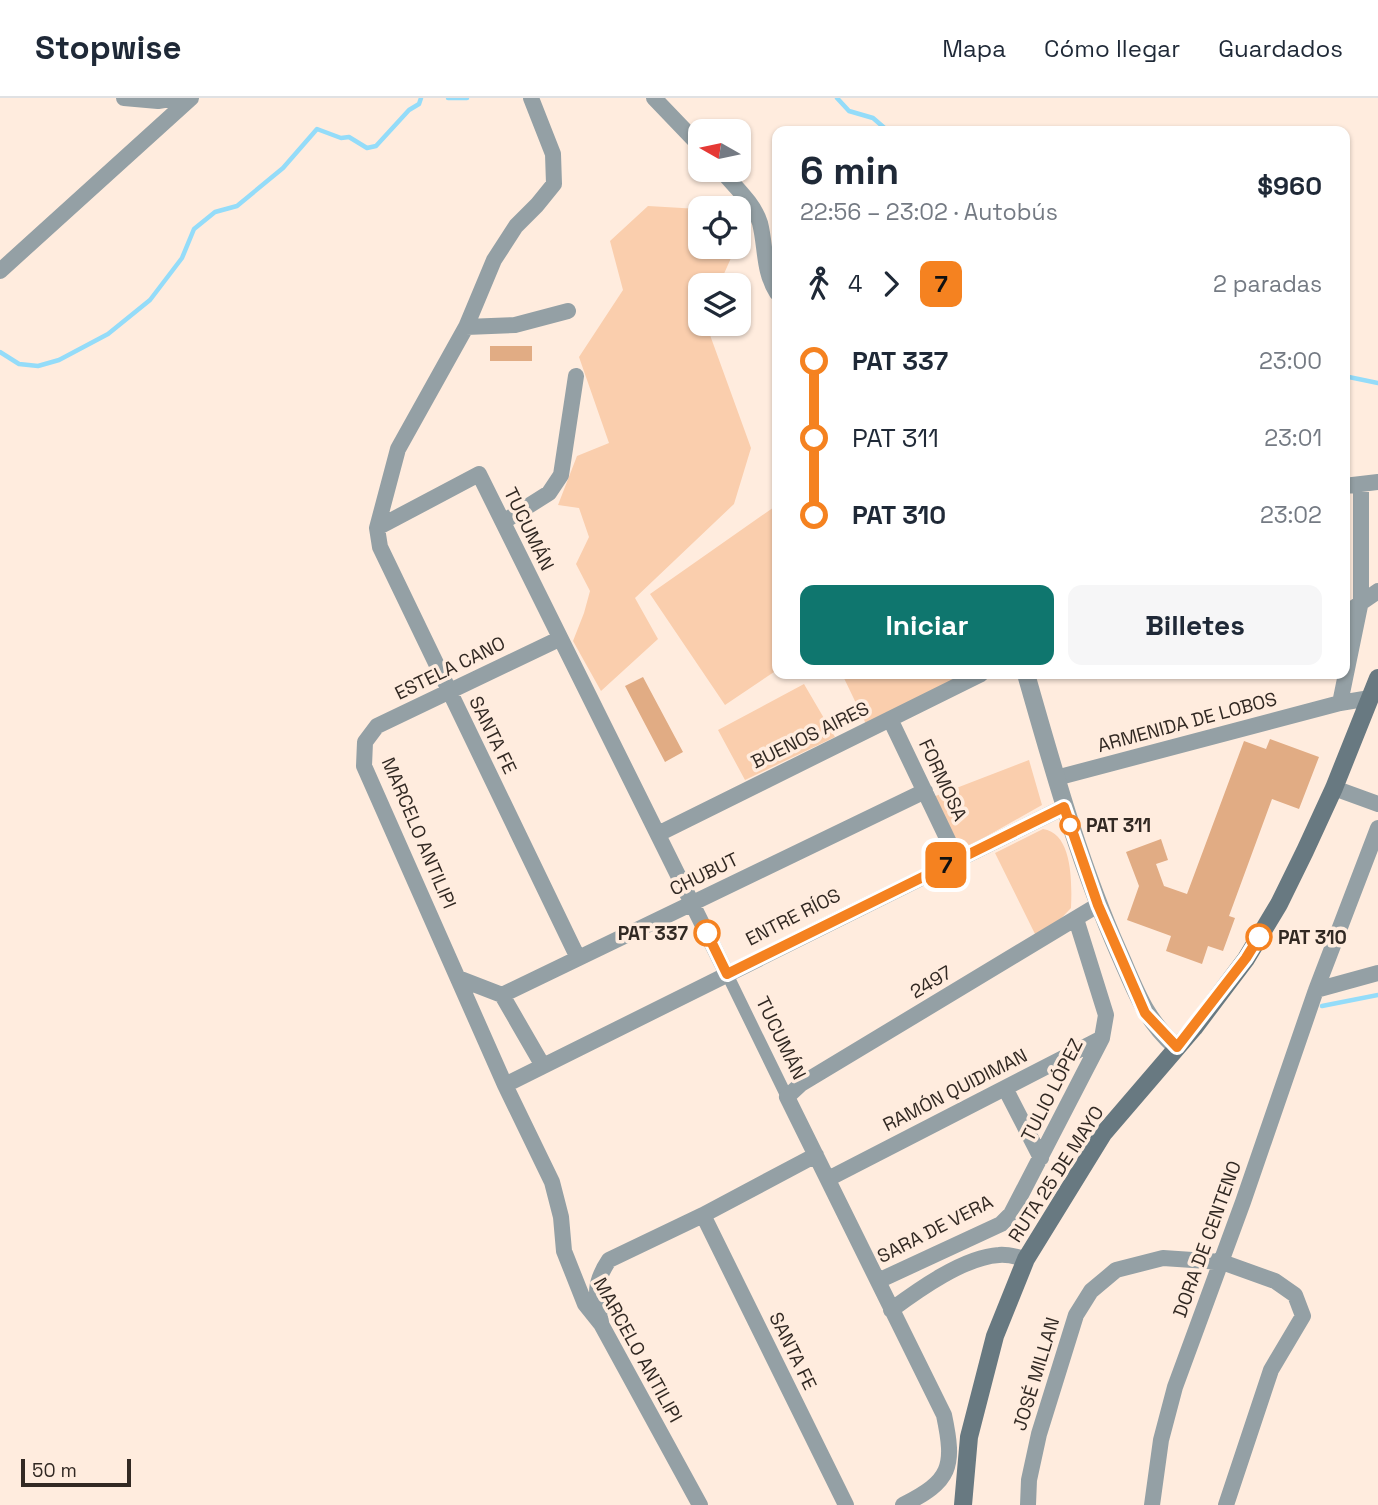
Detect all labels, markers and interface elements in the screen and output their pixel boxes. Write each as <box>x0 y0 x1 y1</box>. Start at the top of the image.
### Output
text: Stopwise <box>35 27 182 69</box>
text: Mapa <box>942 33 1006 64</box>
text: Cómo llegar <box>1044 33 1180 64</box>
text: Guardados <box>1218 33 1343 64</box>
north arrow <box>688 119 751 182</box>
map controls <box>688 119 751 336</box>
text: 6 min <box>800 147 899 195</box>
text: $960 <box>1257 169 1322 203</box>
button: locate <box>688 196 751 259</box>
text: 22:56 – 23:02 · Autobús <box>800 197 1058 227</box>
icon: walk <box>800 265 838 303</box>
icon: forward <box>872 265 910 303</box>
text: 7 <box>934 268 948 299</box>
text: 4 <box>848 269 862 299</box>
text: 2 paradas <box>1213 269 1322 299</box>
button: layers <box>688 273 751 336</box>
text: PAT 337 <box>852 344 948 378</box>
text: 23:00 <box>1259 346 1322 376</box>
text: PAT 311 <box>852 421 939 455</box>
text: 23:01 <box>1264 423 1322 453</box>
street label: TUCUMÁN <box>498 483 560 575</box>
text: PAT 310 <box>852 498 946 532</box>
text: 23:02 <box>1260 500 1322 530</box>
button: Iniciar <box>800 585 1054 665</box>
button: Billetes <box>1068 585 1322 665</box>
street label: ESTELA CANO <box>391 630 509 706</box>
street label: ARMENIDA DE LOBOS <box>1095 686 1279 758</box>
street label: SANTA FE <box>463 692 523 778</box>
street label: BUENOS AIRES <box>747 696 873 774</box>
street label: FORMOSA <box>913 735 973 825</box>
street label: MARCELO ANTILIPI <box>376 754 462 912</box>
place label: PAT 311 <box>1086 813 1151 838</box>
marker: PAT 311 <box>1060 815 1080 835</box>
line badge: 7 <box>923 842 969 888</box>
street label: CHUBUT <box>665 847 743 901</box>
text: 7 <box>939 849 953 880</box>
street label: ENTRE RÍOS <box>741 882 845 952</box>
marker: PAT 337 <box>694 920 720 946</box>
place label: PAT 337 <box>618 921 688 946</box>
marker: PAT 310 <box>1246 924 1272 950</box>
place label: PAT 310 <box>1278 925 1347 950</box>
street label: 2497 <box>905 960 957 1004</box>
street label: TUCUMÁN <box>750 992 812 1084</box>
street label: TULIO LÓPEZ <box>1015 1034 1089 1146</box>
street label: RAMÓN QUIDIMAN <box>879 1043 1031 1137</box>
street label: RUTA 25 DE MAYO <box>1003 1101 1109 1247</box>
street label: DORA DE CENTENO <box>1167 1157 1247 1321</box>
street label: SARA DE VERA <box>873 1189 997 1269</box>
street label: MARCELO ANTILIPI <box>588 1273 688 1427</box>
street label: SANTA FE <box>763 1308 823 1394</box>
street label: JOSÉ MILLAN <box>1007 1314 1065 1434</box>
scale bar <box>21 1456 131 1488</box>
text: 50 m <box>32 1458 77 1483</box>

